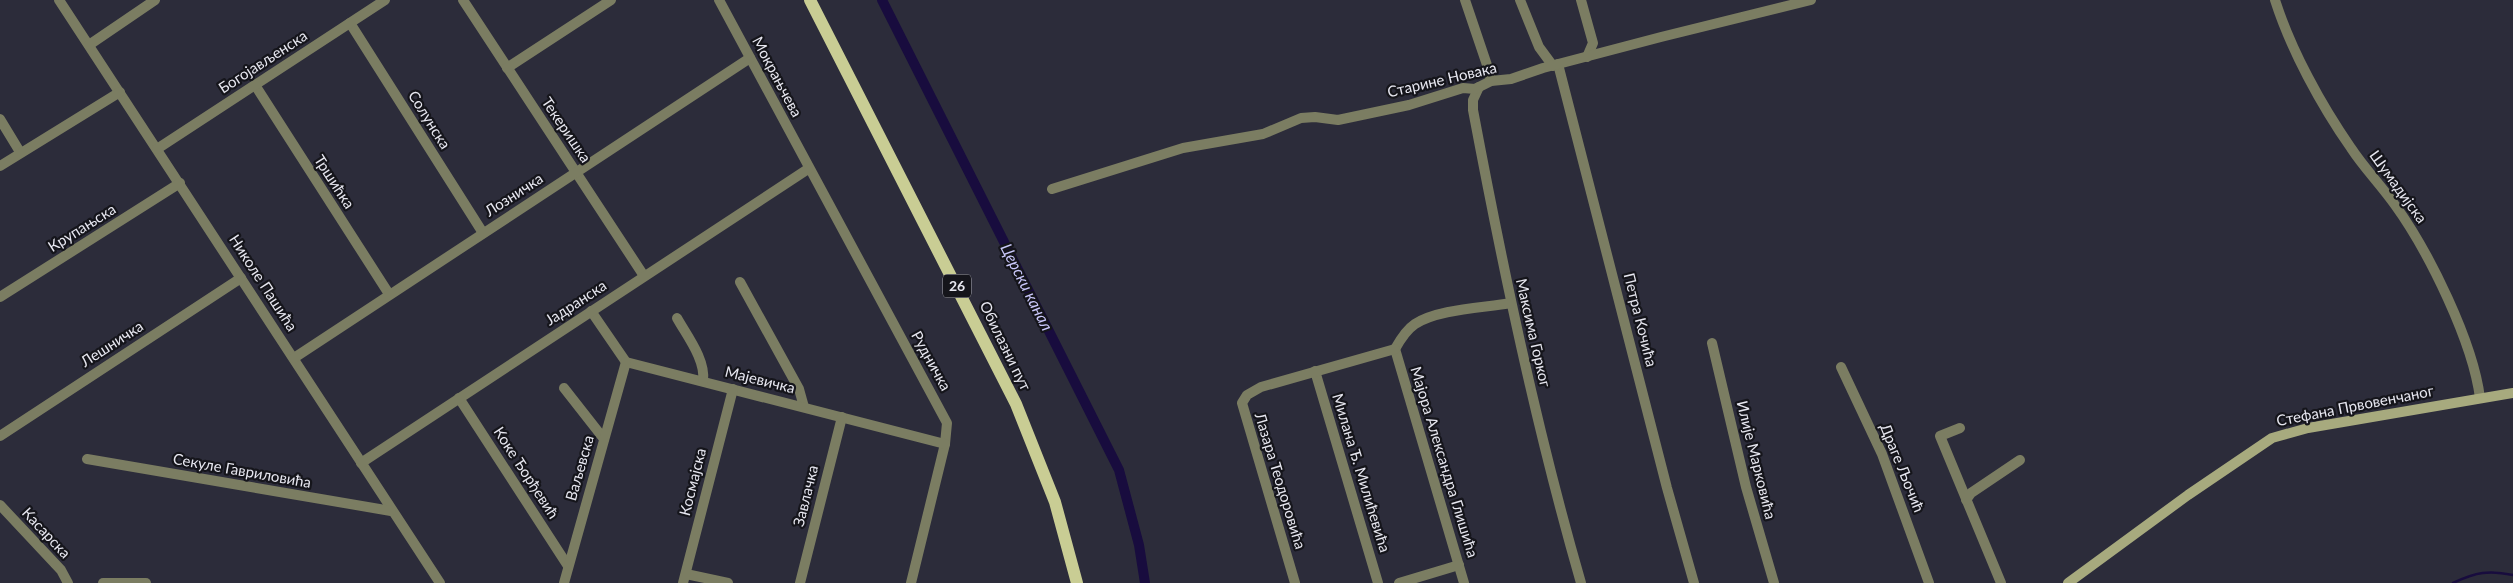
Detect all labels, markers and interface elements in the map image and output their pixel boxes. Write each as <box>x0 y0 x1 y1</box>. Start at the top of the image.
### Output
street label: Богојављенска <box>215 26 310 96</box>
street label: Мокрањчева <box>749 33 807 120</box>
street label: Старине Новака <box>1385 58 1498 100</box>
street label: Солунска <box>405 87 455 152</box>
street label: Текеришка <box>538 93 595 166</box>
street label: Шумадијска <box>2366 146 2431 226</box>
street label: Тршићка <box>311 151 359 212</box>
street label: Лозничка <box>480 169 546 220</box>
street label: Крупањска <box>44 199 119 255</box>
street label: Николе Пашића <box>226 231 302 334</box>
water label: Церски канал <box>997 240 1058 334</box>
street label: Петра Кочића <box>1621 271 1661 369</box>
road number: 26 <box>943 274 971 298</box>
street label: Јадранска <box>541 276 609 329</box>
street label: Максима Горког <box>1513 277 1555 389</box>
street label: Обилазни пут <box>977 298 1035 393</box>
street label: Лешничка <box>76 316 146 371</box>
street label: Рудничка <box>908 328 956 393</box>
street label: Мајевичка <box>723 362 797 396</box>
street label: Мајора Александра Глишића <box>1407 364 1483 559</box>
street label: Стефана Првовенчаног <box>2275 381 2435 429</box>
street label: Милана Ђ. Милићевића <box>1329 391 1395 554</box>
street label: Илије Марковића <box>1734 399 1780 521</box>
street label: Лазара Теодоровића <box>1251 409 1310 551</box>
street label: Драге Љочић <box>1877 421 1929 515</box>
street label: Коке Ђорђевић <box>490 423 563 522</box>
street label: Ваљевска <box>561 433 597 503</box>
street label: Космајска <box>675 446 709 517</box>
street label: Секуле Гавриловића <box>172 449 313 491</box>
street label: Завлачка <box>789 463 821 528</box>
street label: Касарска <box>19 503 75 561</box>

